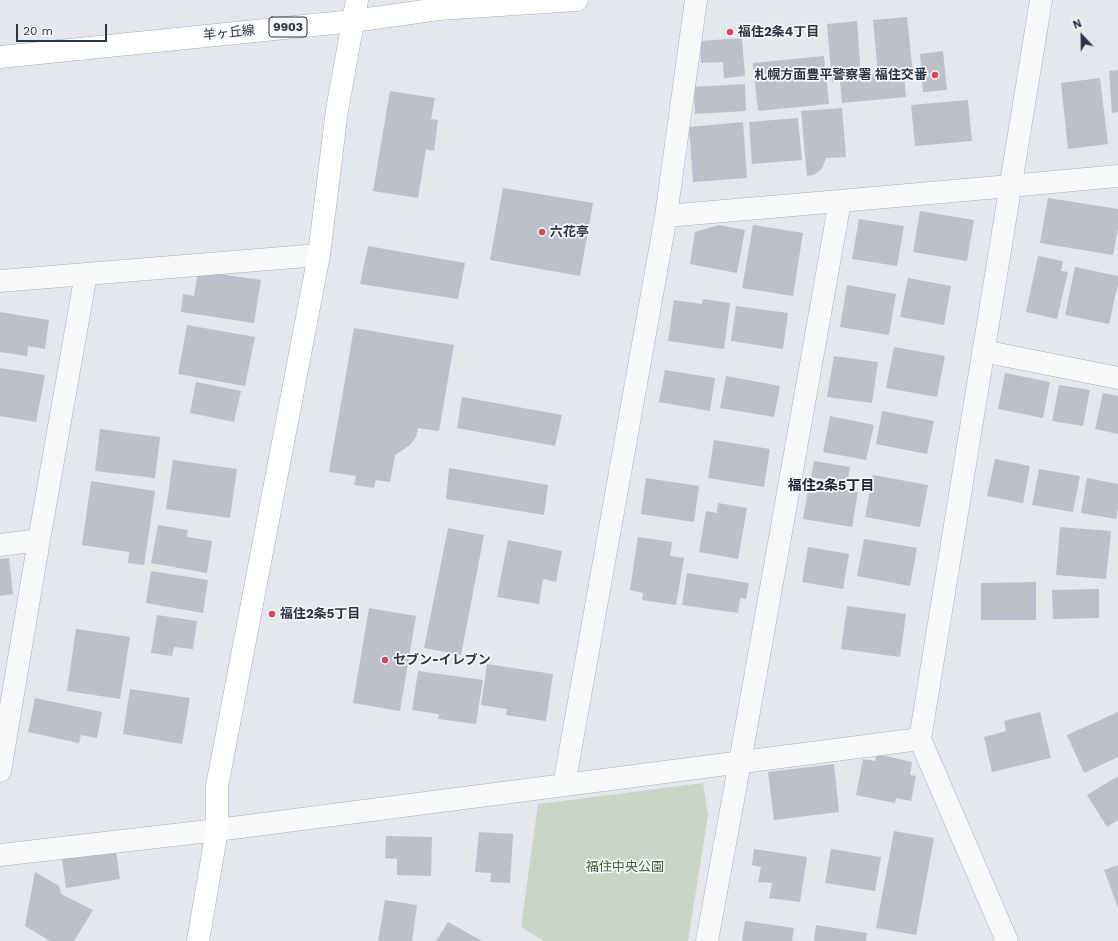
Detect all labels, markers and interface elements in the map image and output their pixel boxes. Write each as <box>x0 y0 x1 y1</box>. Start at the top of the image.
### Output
scale bar <box>18 16 109 42</box>
north arrow <box>1062 16 1102 56</box>
road number: 9903 <box>269 17 307 37</box>
text: N <box>1071 17 1084 32</box>
street label: 羊ヶ丘線 <box>202 23 256 43</box>
text: 20 m <box>23 24 53 38</box>
place label: 福住2条4丁目 <box>738 24 819 40</box>
marker: 福住2条4丁目 <box>725 27 735 37</box>
place label: 札幌方面豊平警察署 福住交番 <box>754 67 927 83</box>
marker: 札幌方面豊平警察署 福住交番 <box>930 70 940 80</box>
place label: 六花亭 <box>550 224 589 240</box>
marker: 六花亭 <box>537 227 547 237</box>
district label: 福住2条5丁目 <box>788 478 874 494</box>
place label: 福住2条5丁目 <box>280 606 360 622</box>
marker: 福住2条5丁目 <box>267 609 277 619</box>
place label: セブン-イレブン <box>393 652 491 668</box>
marker: セブン-イレブン <box>380 655 390 665</box>
park label: 福住中央公園 <box>586 859 664 875</box>

